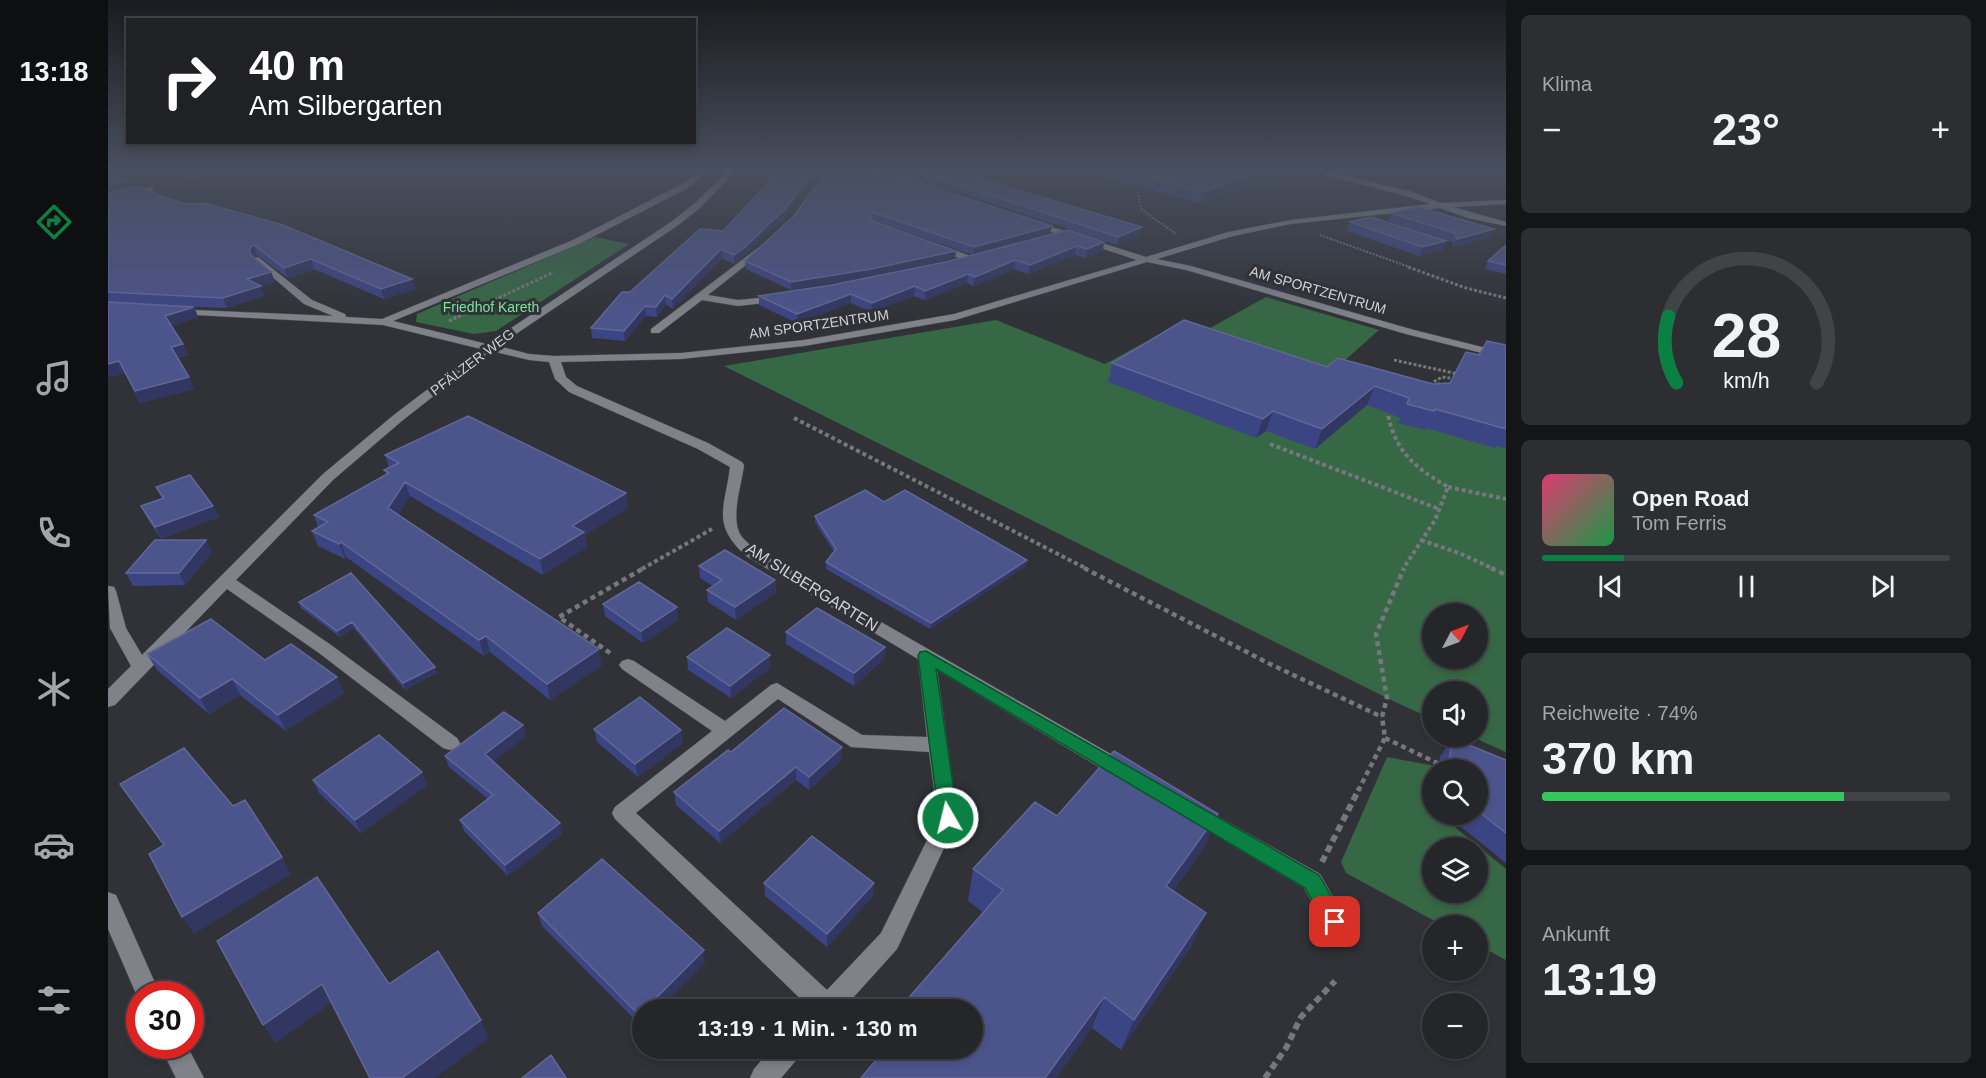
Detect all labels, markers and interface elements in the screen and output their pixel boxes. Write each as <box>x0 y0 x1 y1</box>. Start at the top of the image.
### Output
icon: right <box>150 42 228 120</box>
text: 40 m <box>249 42 345 89</box>
text: 13:18 <box>19 57 89 87</box>
text: Klima <box>1542 73 1592 95</box>
text: Am Silbergarten <box>249 91 443 121</box>
text: 23° <box>1712 104 1780 155</box>
text: − <box>1542 111 1561 148</box>
text: + <box>1931 111 1950 148</box>
icon: directions <box>33 201 75 243</box>
street label: AM SPORTZENTRUM <box>1248 263 1388 317</box>
park label: Friedhof Kareth <box>443 299 539 315</box>
text: 28 <box>1711 302 1781 371</box>
street label: AM SPORTZENTRUM <box>748 306 890 342</box>
street label: PFÄLZER WEG <box>427 325 517 399</box>
icon: music <box>33 357 75 399</box>
text: km/h <box>1723 370 1769 394</box>
text: Open Road <box>1632 486 1749 511</box>
icon: phone <box>33 512 75 554</box>
text: Tom Ferris <box>1632 512 1726 534</box>
street label: AM SILBERGARTEN <box>743 540 881 634</box>
icon: previous <box>1594 570 1627 603</box>
icon: pause <box>1730 570 1763 603</box>
icon: next <box>1866 570 1899 603</box>
north arrow <box>1422 603 1488 669</box>
map controls <box>1422 603 1488 1059</box>
icon: climate <box>33 668 75 710</box>
button: sound <box>1422 681 1488 747</box>
text: Reichweite · 74% <box>1542 702 1698 724</box>
text: 370 km <box>1542 733 1695 784</box>
button: search <box>1422 759 1488 825</box>
position arrow <box>916 786 980 850</box>
icon: car <box>33 824 75 866</box>
button: layers <box>1422 837 1488 903</box>
pin <box>1309 896 1360 947</box>
icon: arrive <box>1318 905 1351 938</box>
button: + <box>1422 915 1488 981</box>
text: Ankunft <box>1542 923 1610 945</box>
text: 13:19 <box>1542 954 1657 1005</box>
icon: filters <box>33 979 75 1021</box>
speed limit sign: 30 <box>126 981 204 1059</box>
button: − <box>1422 993 1488 1059</box>
text: 13:19 · 1 Min. · 130 m <box>697 1016 918 1041</box>

